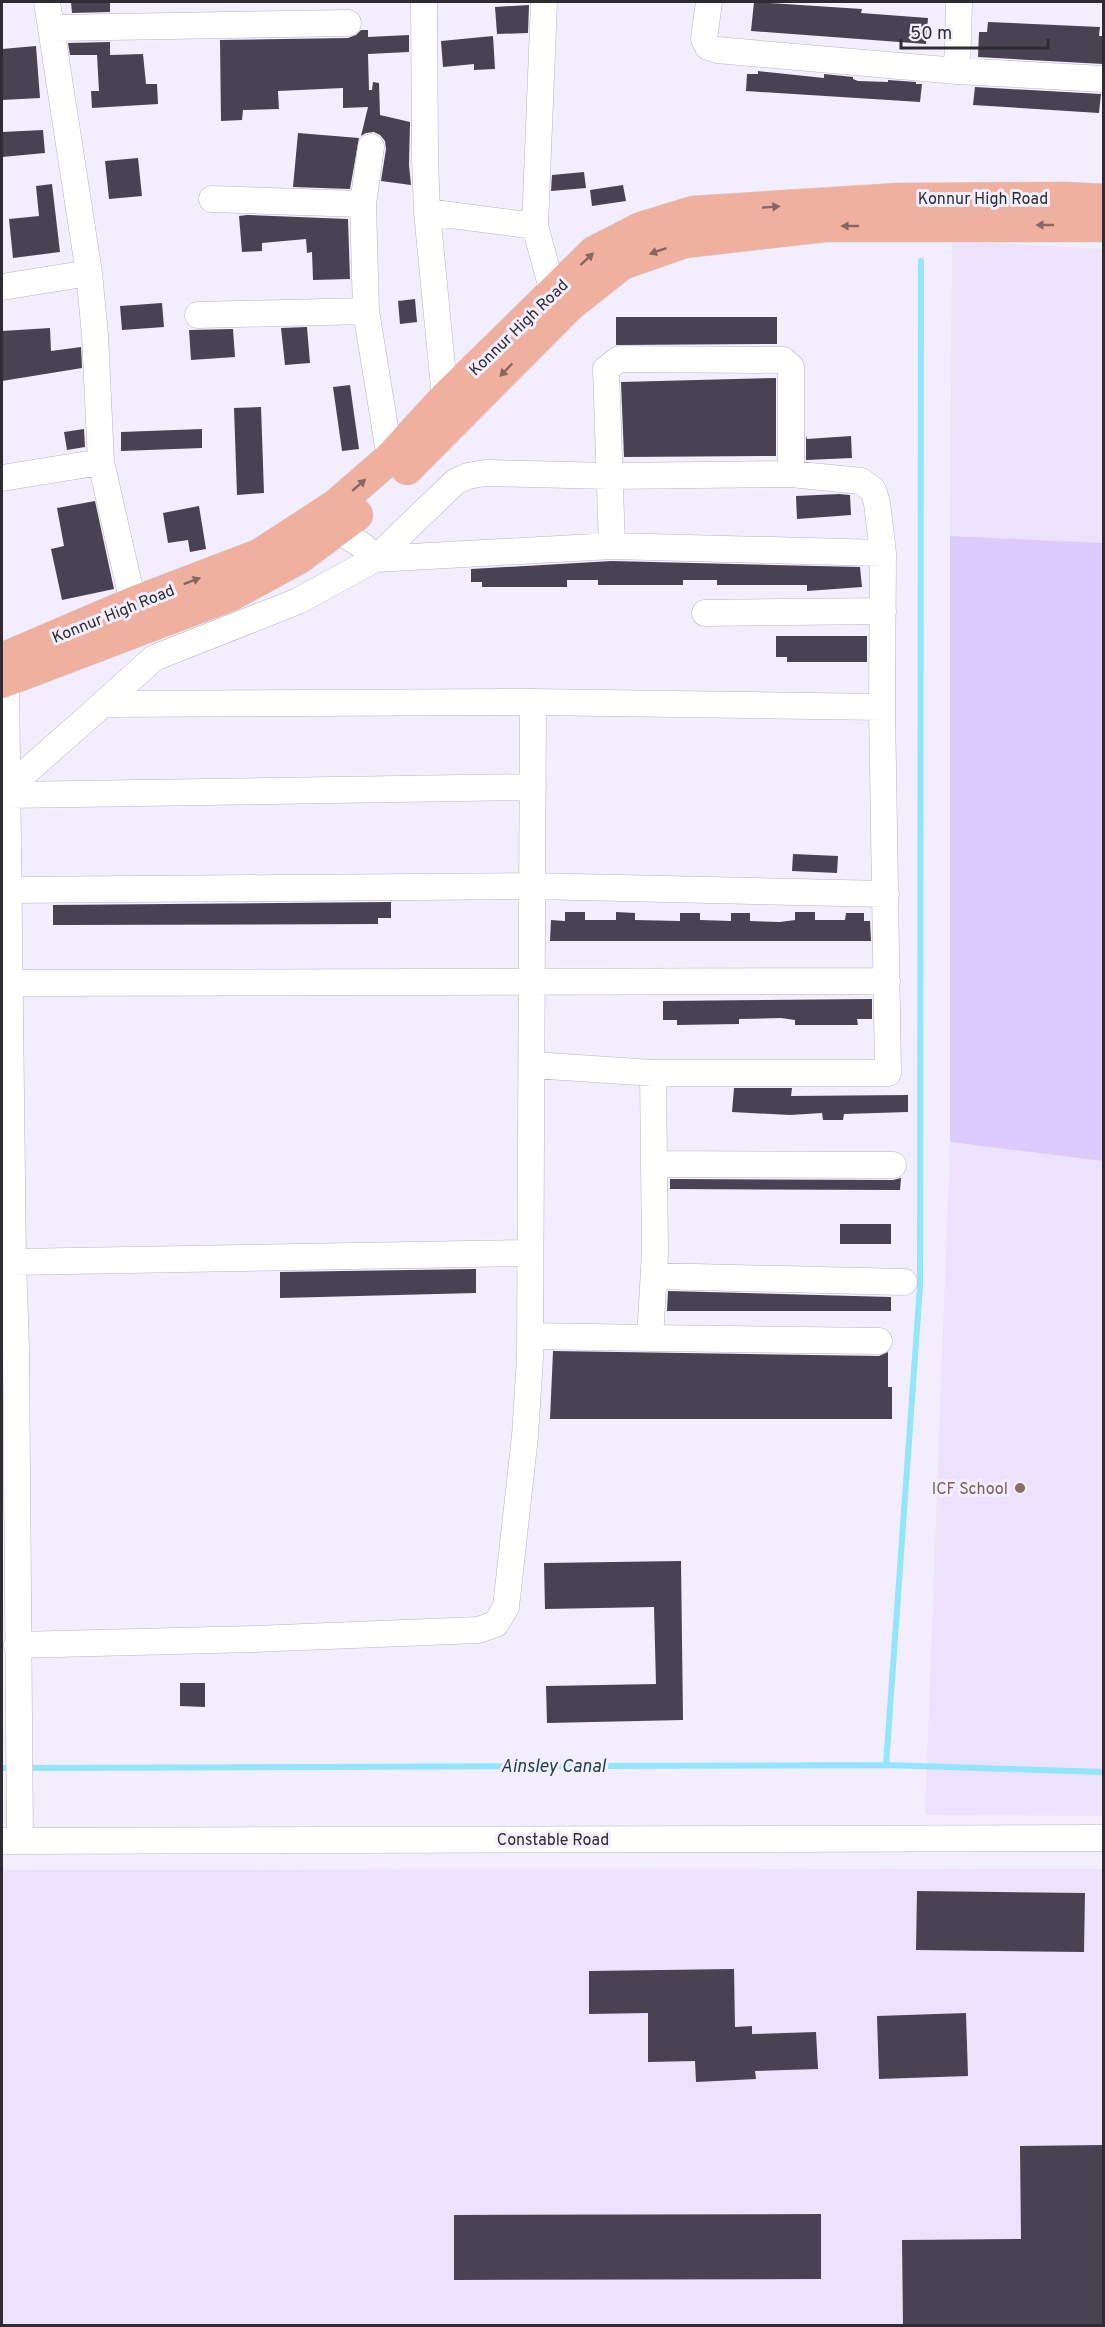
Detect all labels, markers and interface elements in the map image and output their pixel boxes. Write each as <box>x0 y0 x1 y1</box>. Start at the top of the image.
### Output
scale bar <box>901 12 1048 50</box>
text: 50 m <box>910 23 952 46</box>
street label: Konnur High Road <box>918 190 1048 210</box>
one-way arrow <box>762 202 781 212</box>
one-way arrow <box>1036 220 1055 230</box>
one-way arrow <box>841 221 860 230</box>
one-way arrow <box>649 247 667 257</box>
one-way arrow <box>580 252 595 266</box>
street label: Konnur High Road <box>466 276 573 381</box>
one-way arrow <box>500 362 514 376</box>
one-way arrow <box>351 479 366 492</box>
one-way arrow <box>183 576 201 585</box>
street label: Konnur High Road <box>50 581 178 649</box>
place label: ICF School <box>932 1480 1008 1500</box>
marker: ICF School <box>1013 1481 1027 1495</box>
water label: Ainsley Canal <box>500 1756 607 1779</box>
street label: Constable Road <box>497 1831 609 1851</box>

